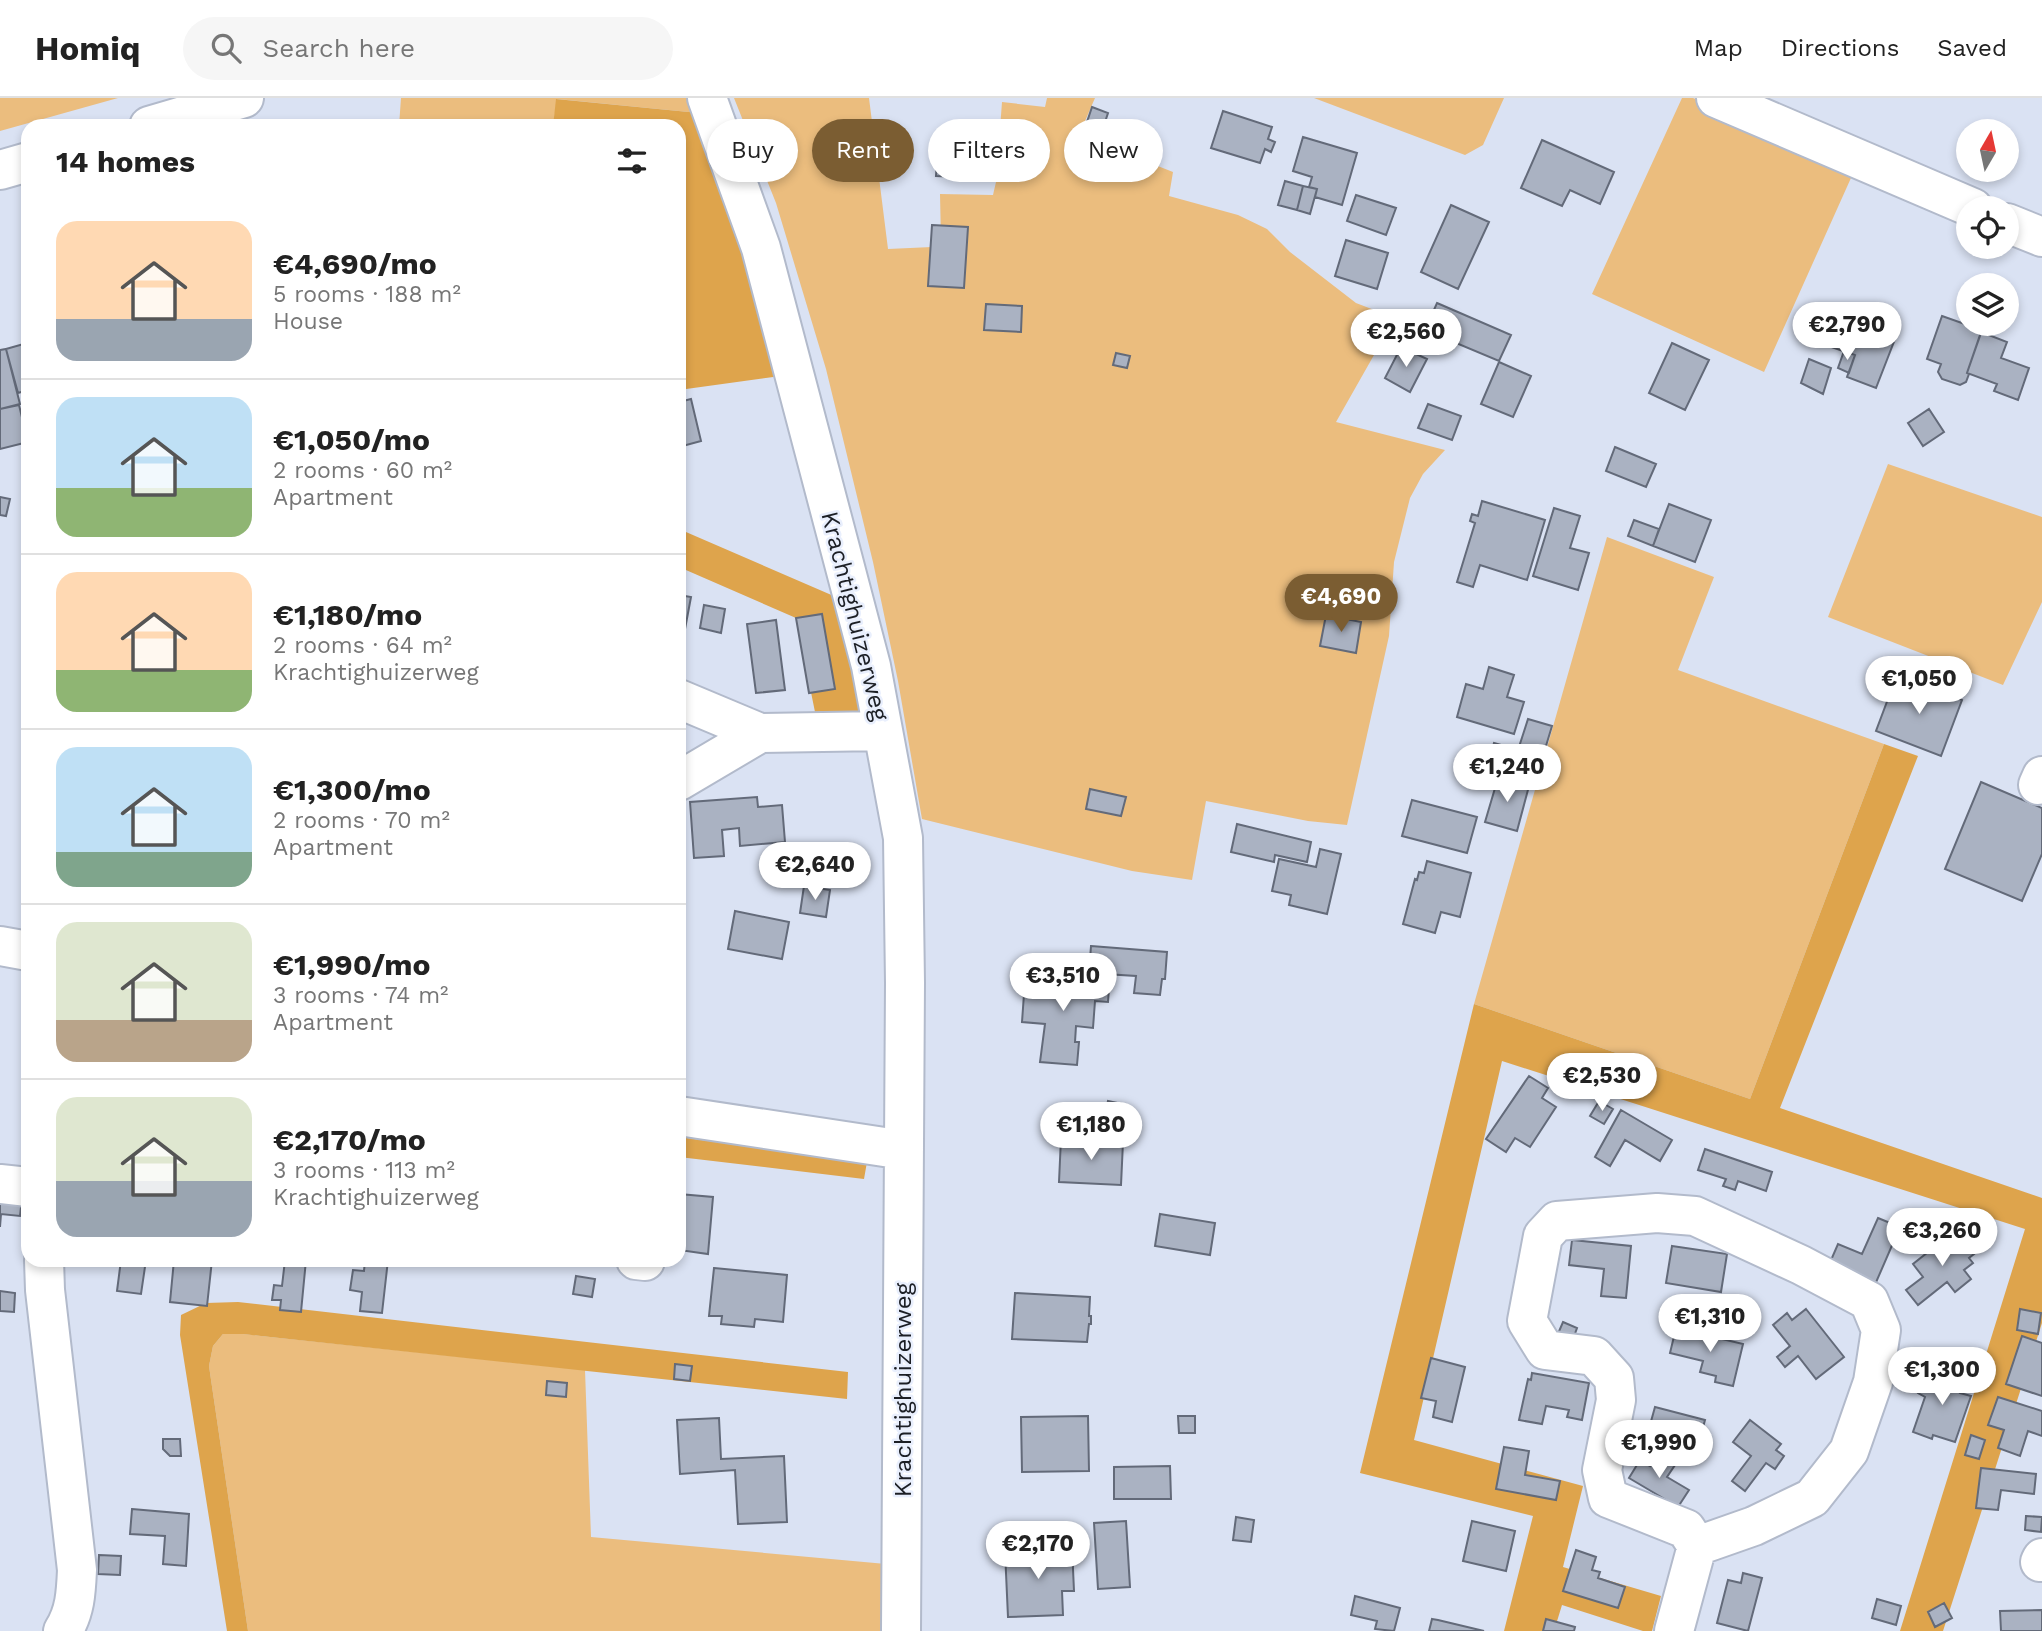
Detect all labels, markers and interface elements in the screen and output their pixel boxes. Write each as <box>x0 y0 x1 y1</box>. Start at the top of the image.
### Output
search box <box>183 17 673 80</box>
text: Homiq <box>35 29 141 68</box>
icon: search <box>207 29 245 67</box>
text: Search here <box>263 33 415 63</box>
text: Map <box>1694 34 1743 62</box>
text: Directions <box>1781 34 1899 62</box>
text: Saved <box>1937 34 2007 62</box>
chip: Buy <box>707 119 798 182</box>
chip: Rent <box>812 119 914 182</box>
chip: Filters <box>928 119 1050 182</box>
chip: New <box>1064 119 1163 182</box>
north arrow <box>1956 119 2020 182</box>
map controls <box>1956 119 2019 336</box>
icon: filters <box>613 142 651 180</box>
text: 14 homes <box>56 144 195 179</box>
button: locate <box>1956 196 2019 259</box>
text: €4,690/mo <box>273 246 437 281</box>
icon: home <box>112 249 196 333</box>
button: layers <box>1956 273 2019 336</box>
text: 5 rooms · 188 m² <box>273 281 461 308</box>
pin: €2,790 <box>1790 302 1904 362</box>
text: House <box>273 308 343 335</box>
pin: €2,560 <box>1349 310 1463 369</box>
text: €2,790 <box>1809 311 1885 338</box>
text: €2,560 <box>1367 318 1445 345</box>
text: €1,050/mo <box>273 422 430 457</box>
icon: home <box>112 425 196 509</box>
text: 2 rooms · 60 m² <box>273 457 452 484</box>
text: Apartment <box>273 484 393 511</box>
street label: Krachtighuizerweg <box>815 508 895 724</box>
pin: €4,690 <box>1284 574 1398 634</box>
text: €4,690 <box>1301 583 1381 610</box>
text: €1,180/mo <box>273 597 422 632</box>
icon: home <box>112 600 196 684</box>
text: 2 rooms · 64 m² <box>273 632 452 659</box>
pin: €1,050 <box>1862 656 1976 716</box>
text: Krachtighuizerweg <box>273 659 479 686</box>
text: €1,050 <box>1881 665 1957 692</box>
pin: €1,240 <box>1450 744 1564 804</box>
text: €1,240 <box>1469 753 1545 780</box>
text: €1,300/mo <box>273 772 431 807</box>
icon: home <box>112 775 196 859</box>
text: 2 rooms · 70 m² <box>273 807 450 834</box>
text: Apartment <box>273 834 393 861</box>
pin: €2,640 <box>758 842 872 902</box>
text: €2,640 <box>775 851 855 878</box>
text: €1,990/mo <box>273 947 431 982</box>
icon: home <box>112 950 196 1034</box>
pin: €3,510 <box>1006 954 1120 1013</box>
text: €3,510 <box>1026 962 1100 989</box>
text: 3 rooms · 74 m² <box>273 982 448 1009</box>
text: Apartment <box>273 1009 393 1036</box>
pin: €2,530 <box>1545 1054 1659 1113</box>
text: €2,530 <box>1563 1062 1641 1089</box>
pin: €1,180 <box>1034 1102 1148 1162</box>
text: €1,180 <box>1056 1111 1126 1138</box>
text: €2,170/mo <box>273 1122 426 1157</box>
icon: home <box>112 1125 196 1209</box>
text: 3 rooms · 113 m² <box>273 1157 455 1184</box>
text: Krachtighuizerweg <box>273 1184 479 1211</box>
pin: €3,260 <box>1885 1208 1999 1268</box>
text: €3,260 <box>1902 1217 1982 1244</box>
street label: Krachtighuizerweg <box>889 1282 917 1497</box>
pin: €1,310 <box>1653 1294 1767 1354</box>
text: €1,310 <box>1674 1303 1746 1330</box>
pin: €1,300 <box>1885 1348 1999 1407</box>
text: €1,300 <box>1904 1356 1980 1383</box>
pin: €1,990 <box>1602 1420 1716 1480</box>
text: €1,990 <box>1621 1429 1697 1456</box>
pin: €2,170 <box>981 1522 1095 1581</box>
text: €2,170 <box>1002 1530 1074 1557</box>

